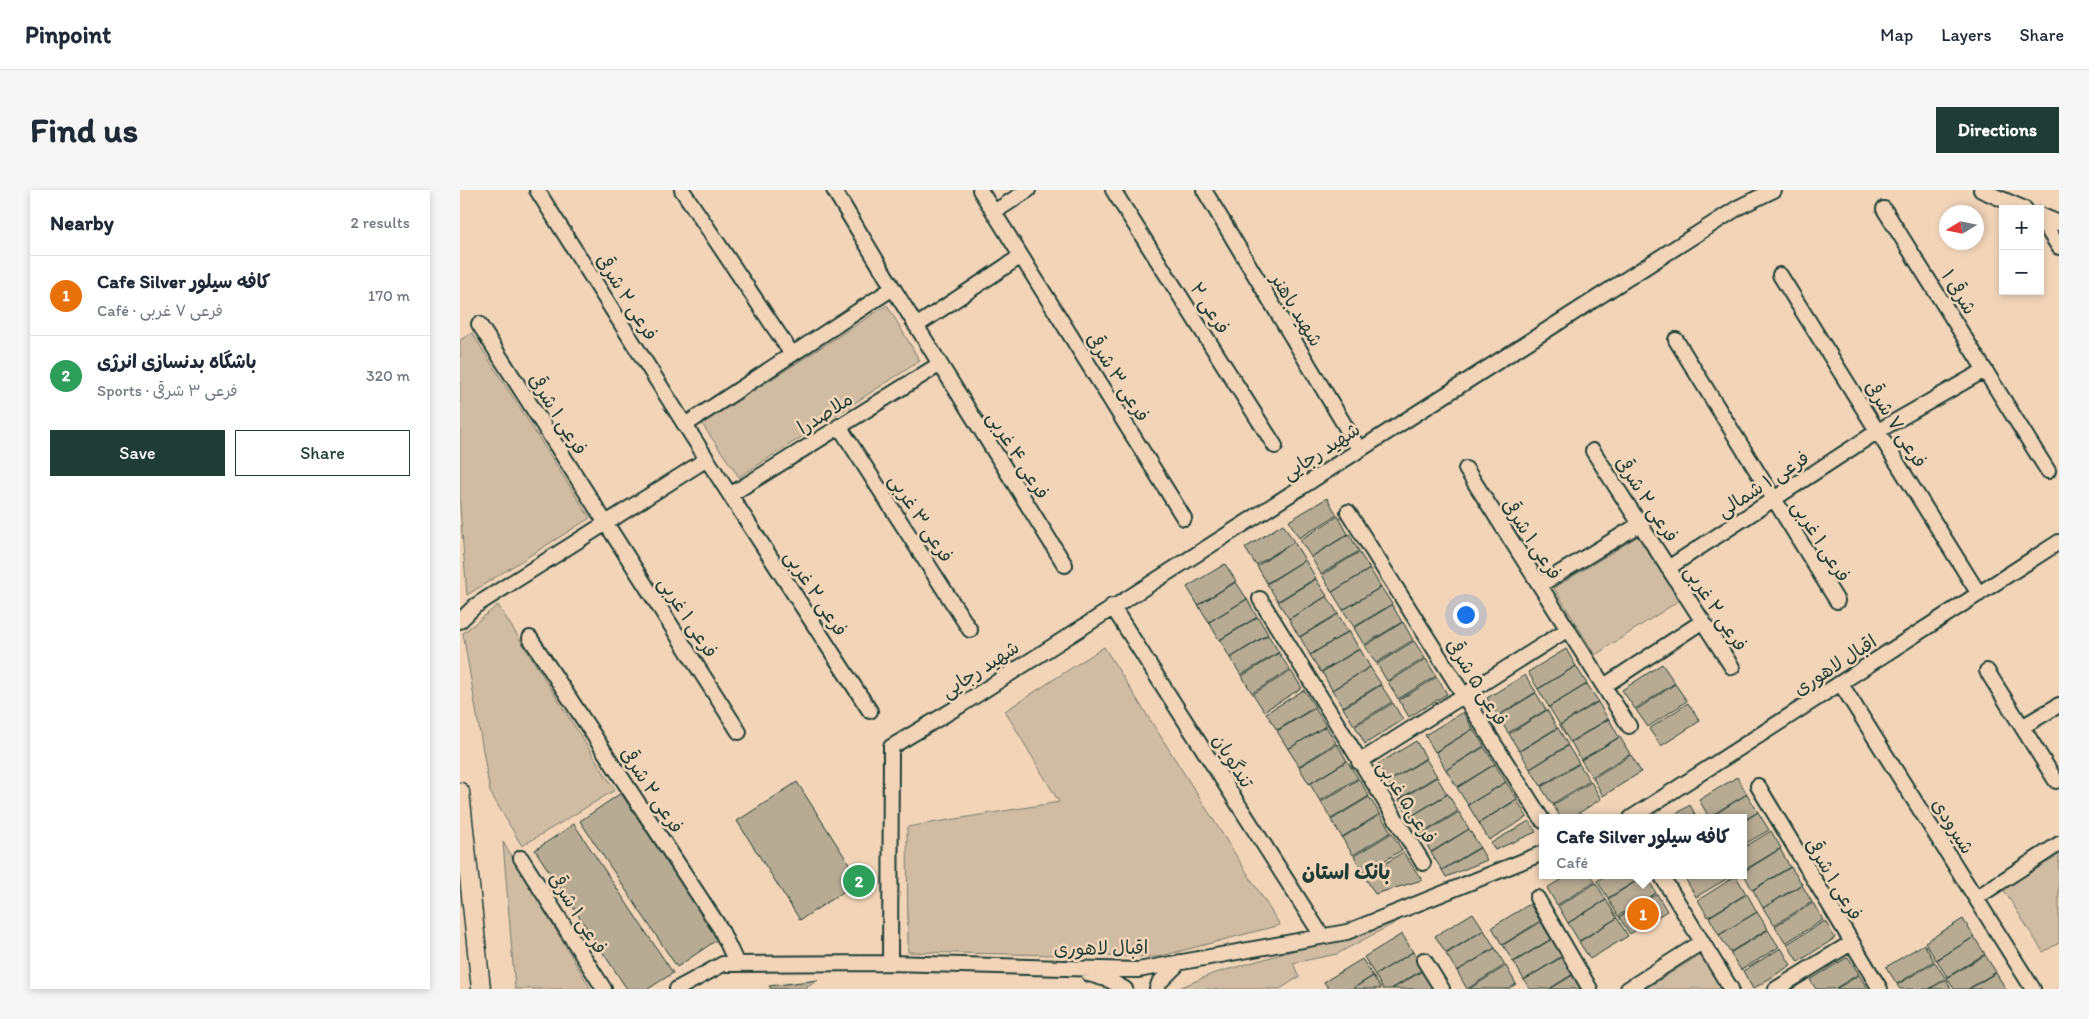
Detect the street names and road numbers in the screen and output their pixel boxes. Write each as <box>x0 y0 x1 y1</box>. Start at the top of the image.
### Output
street label: فرعی ۲ شرقی <box>590 249 664 345</box>
street label: ۱ شرقی <box>1936 265 1982 319</box>
street label: شهید باهنر <box>1265 268 1328 351</box>
street label: فرعی ۲ <box>1184 278 1235 339</box>
street label: فرعی ۳ شرقی <box>1081 328 1155 426</box>
street label: فرعی ۱ شرقی <box>523 368 593 460</box>
street label: فرعی ۷ شرقی <box>1859 376 1933 472</box>
street label: ملاصدرا <box>793 387 857 439</box>
street label: فرعی ۴ غربی <box>981 407 1054 504</box>
street label: شهید رجایی <box>1278 417 1365 486</box>
street label: فرعی ۱ شمالی <box>1713 446 1814 523</box>
street label: فرعی ۲ شرقی <box>1610 451 1684 547</box>
street label: فرعی ۳ غربی <box>883 470 958 567</box>
street label: فرعی ۱ شرقی <box>1496 494 1568 584</box>
street label: فرعی ۱ غربی <box>1786 496 1855 587</box>
street label: فرعی ۲ غربی <box>779 546 852 641</box>
street label: فرعی ۲ غربی <box>1679 561 1752 656</box>
street label: فرعی ۱ غربی <box>652 572 723 662</box>
street label: اقبال لاهوری <box>1789 630 1881 700</box>
street label: فرعی ۵ شرقی <box>1440 634 1514 730</box>
street label: شهید رجایی <box>937 635 1024 704</box>
street label: تندگویان <box>1208 730 1259 793</box>
street label: فرعی ۲ شرقی <box>615 742 689 838</box>
street label: فرعی۵ غربی <box>1371 756 1442 848</box>
street label: شیرودی <box>1927 794 1979 858</box>
street label: فرعی ۱ شرقی <box>1800 833 1868 925</box>
street label: فرعی ۱ شرقی <box>543 867 613 959</box>
street label: اقبال لاهوری <box>1053 936 1149 960</box>

